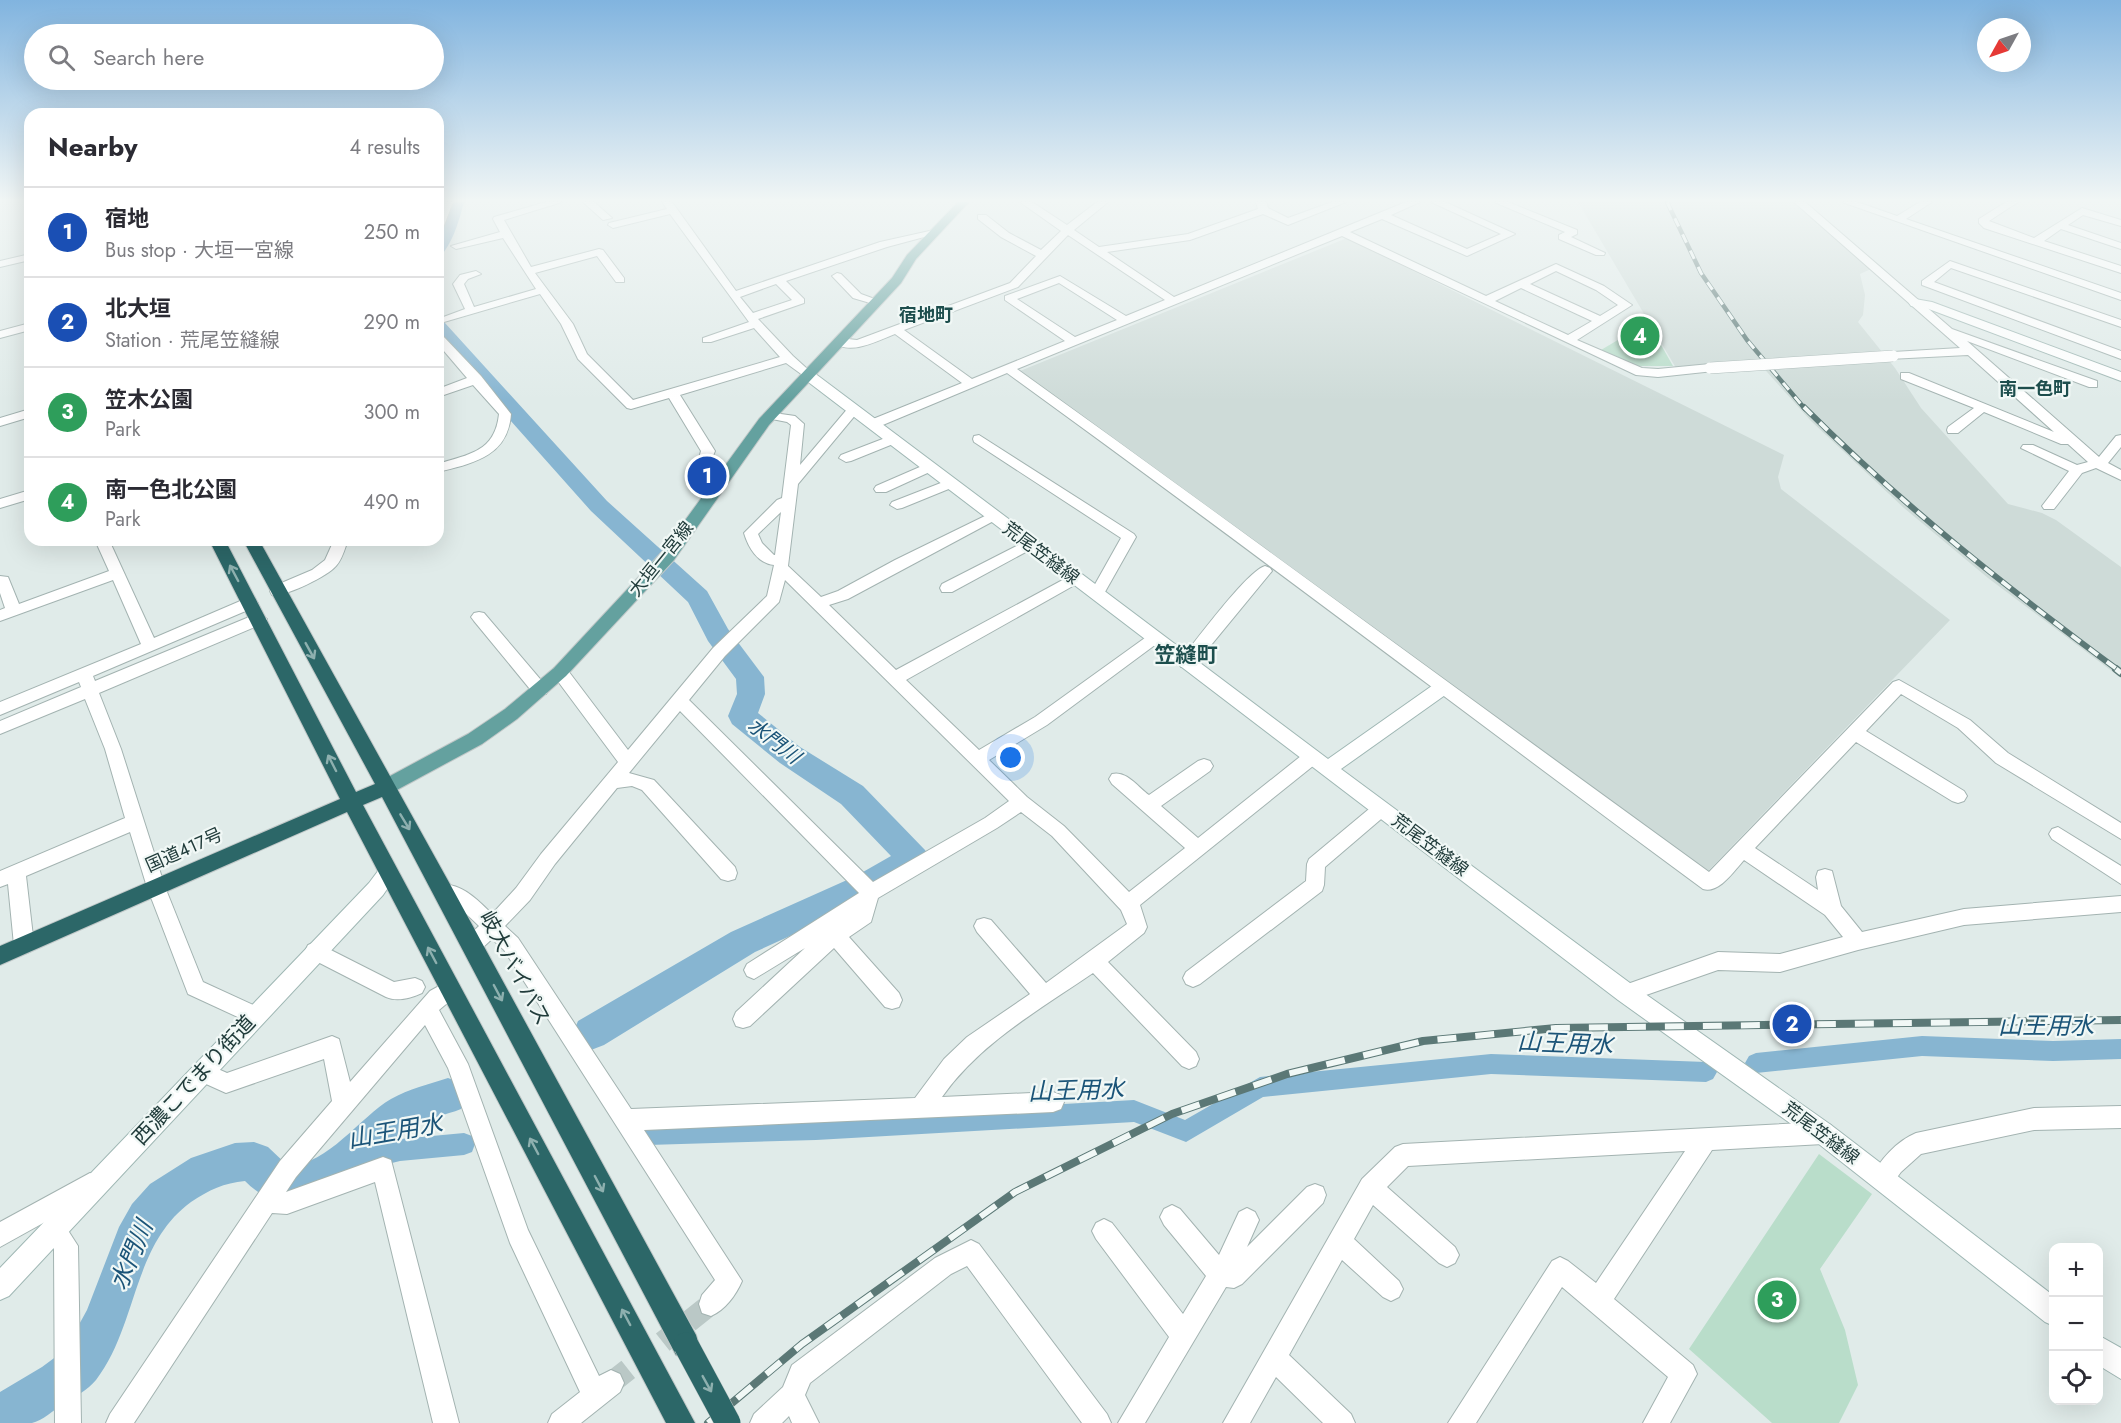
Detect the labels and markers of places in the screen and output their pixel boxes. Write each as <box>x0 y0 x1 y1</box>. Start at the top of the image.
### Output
pin: 4 <box>1620 314 1660 358</box>
pin: 1 <box>688 454 726 498</box>
pin: 2 <box>1772 1002 1812 1046</box>
pin: 3 <box>1758 1278 1796 1322</box>

